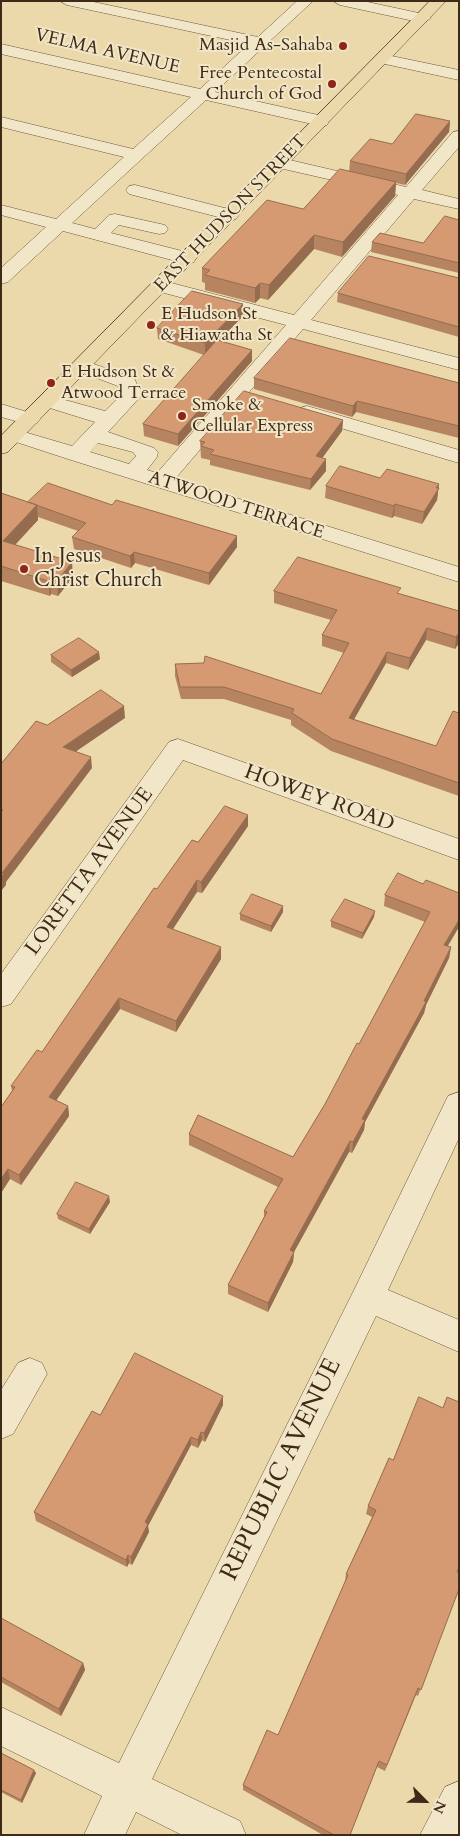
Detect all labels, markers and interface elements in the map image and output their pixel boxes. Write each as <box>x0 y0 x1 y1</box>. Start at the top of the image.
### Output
street label: VELMA AVENUE <box>32 25 182 79</box>
place label: Masjid As-Sahaba <box>199 35 333 57</box>
marker: Masjid As-Sahaba <box>337 40 349 52</box>
place label: Free Pentecostal Church of God <box>199 63 322 106</box>
marker: Free Pentecostal Church of God <box>326 78 338 90</box>
street label: EAST HUDSON STREET <box>150 131 312 297</box>
place label: E Hudson St & Hiawatha St <box>161 304 272 346</box>
marker: E Hudson St & Hiawatha St <box>145 319 157 331</box>
place label: E Hudson St & Atwood Terrace <box>61 362 186 404</box>
marker: E Hudson St & Atwood Terrace <box>45 377 57 389</box>
place label: Smoke & Cellular Express <box>192 395 313 438</box>
marker: Smoke & Cellular Express <box>176 410 188 422</box>
street label: ATWOOD TERRACE <box>145 467 327 545</box>
place label: In Jesus Christ Church <box>34 544 162 594</box>
marker: In Jesus Christ Church <box>18 563 30 575</box>
street label: HOWEY ROAD <box>241 760 397 838</box>
street label: LORETTA AVENUE <box>21 783 159 961</box>
street label: REPUBLIC AVENUE <box>215 1354 349 1586</box>
north arrow <box>400 1776 450 1826</box>
text: N <box>428 1798 450 1816</box>

